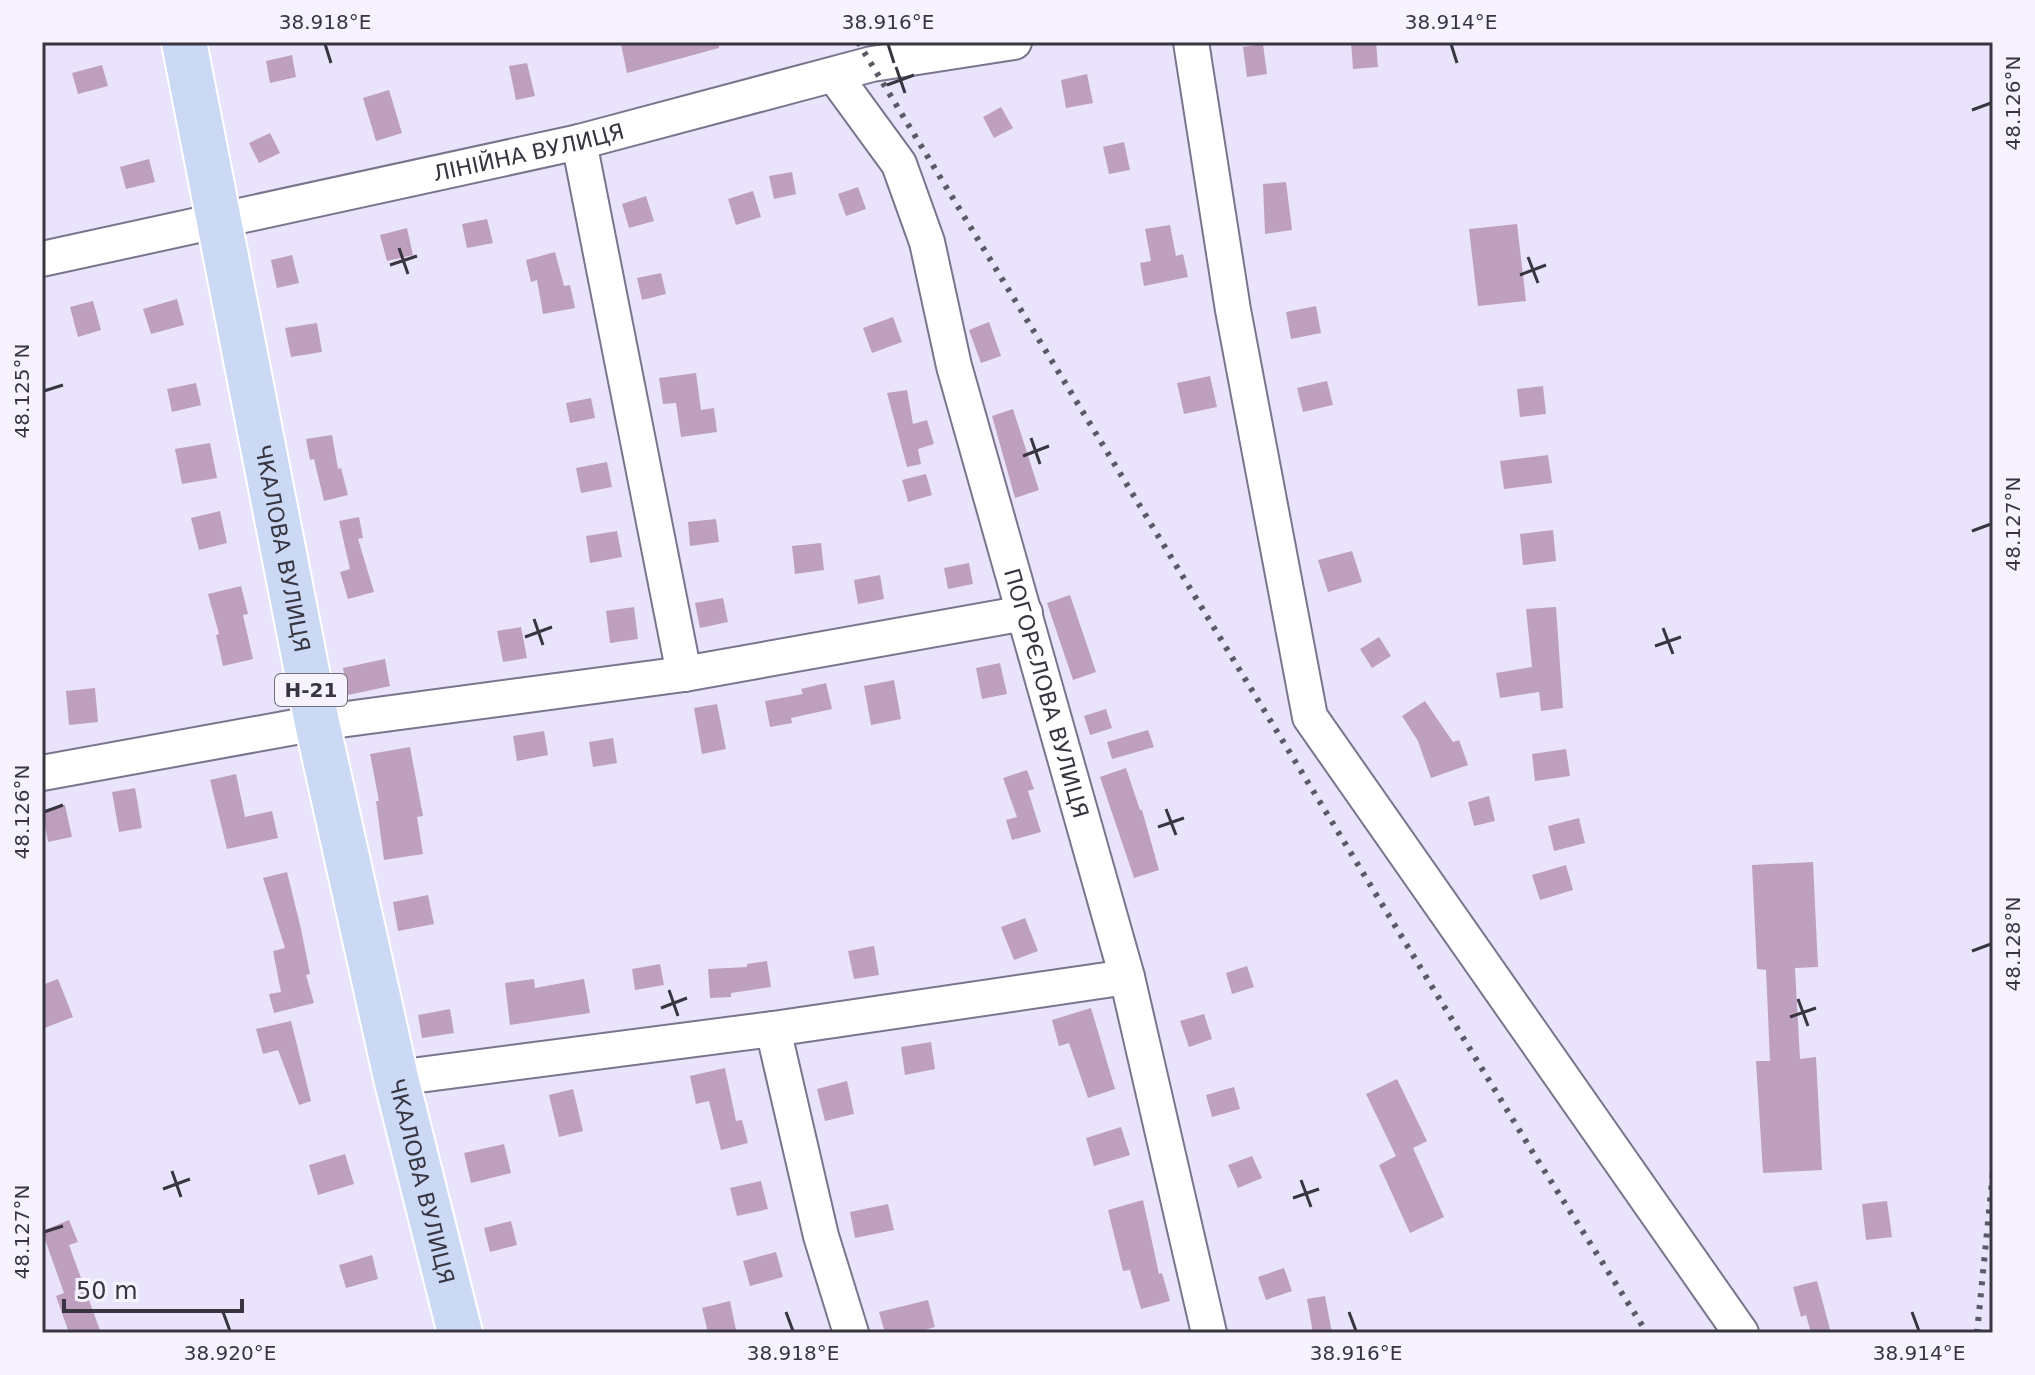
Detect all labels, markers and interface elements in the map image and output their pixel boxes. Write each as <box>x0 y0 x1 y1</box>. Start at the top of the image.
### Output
text: 38.918°E <box>279 10 371 34</box>
text: 38.916°E <box>842 10 934 34</box>
text: 38.914°E <box>1405 10 1497 34</box>
text: 48.126°N <box>2001 56 2025 150</box>
street label: ЛІНІЙНА ВУЛИЦЯ <box>431 119 627 186</box>
text: 48.125°N <box>10 344 34 438</box>
street label: ЧКАЛОВА ВУЛИЦЯ <box>250 443 315 654</box>
text: 48.127°N <box>2001 477 2025 571</box>
street label: ПОГОРЄЛОВА ВУЛИЦЯ <box>999 566 1093 821</box>
road number: Н-21 <box>275 674 347 706</box>
text: 48.126°N <box>10 765 34 859</box>
text: 48.128°N <box>2001 897 2025 991</box>
street label: ЧКАЛОВА ВУЛИЦЯ <box>384 1076 459 1287</box>
text: 48.127°N <box>10 1185 34 1279</box>
scale bar <box>64 1263 242 1313</box>
text: 50 m <box>76 1277 138 1305</box>
text: 38.920°E <box>184 1341 276 1365</box>
text: 38.918°E <box>747 1341 839 1365</box>
text: 38.916°E <box>1310 1341 1402 1365</box>
text: 38.914°E <box>1873 1341 1965 1365</box>

